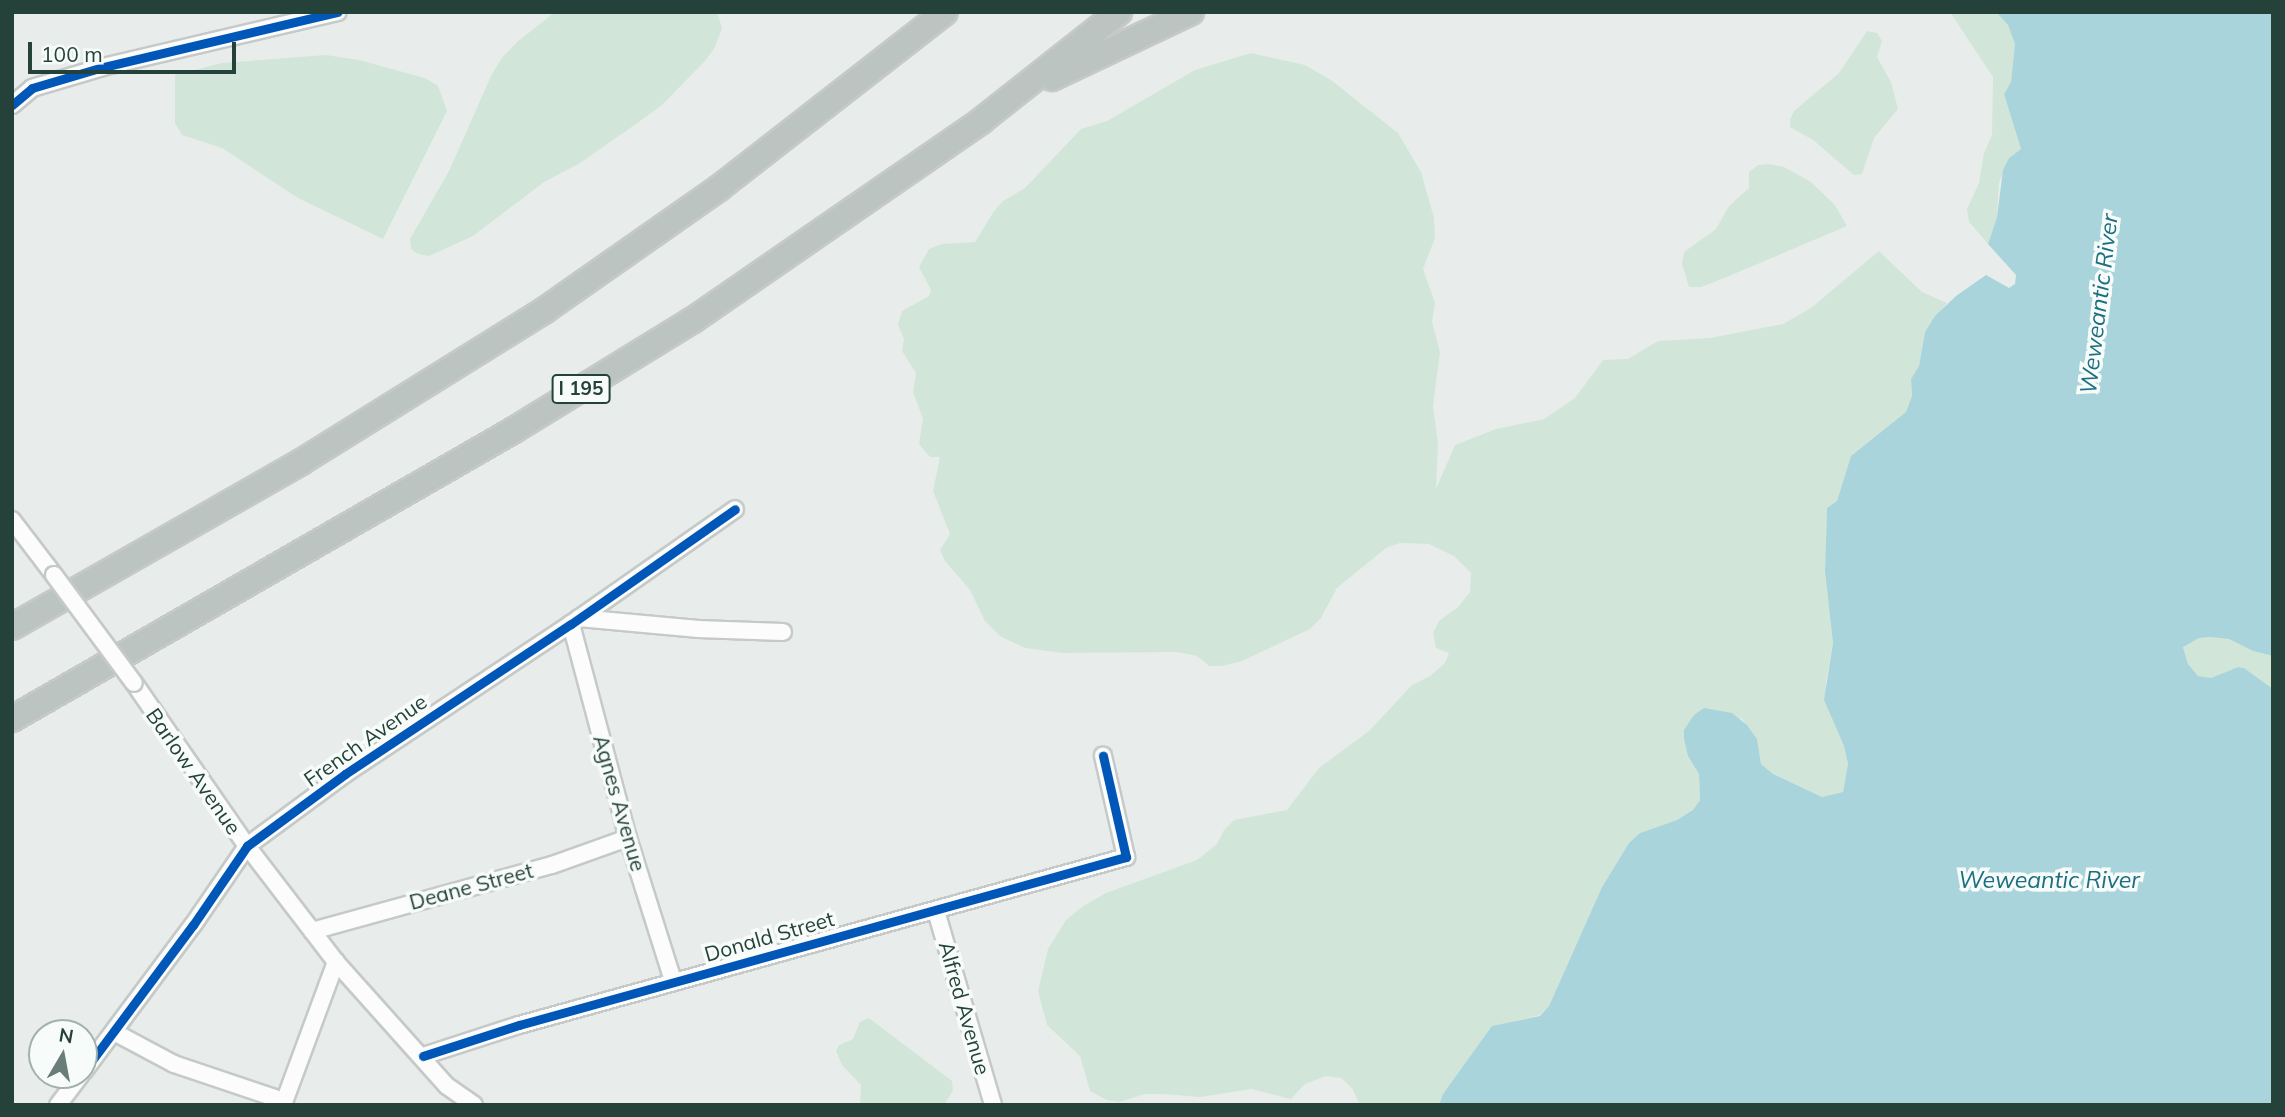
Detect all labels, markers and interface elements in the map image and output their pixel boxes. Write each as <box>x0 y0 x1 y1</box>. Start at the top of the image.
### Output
scale bar <box>32 28 240 72</box>
text: 100 m <box>41 41 103 67</box>
water label: Weweantic River <box>2074 212 2124 396</box>
road number: I 195 <box>551 374 611 404</box>
street label: French Avenue <box>299 688 431 792</box>
street label: Barlow Avenue <box>141 703 247 839</box>
street label: Agnes Avenue <box>588 732 652 874</box>
street label: Deane Street <box>406 857 536 915</box>
water label: Weweantic River <box>1958 866 2140 894</box>
street label: Donald Street <box>701 905 837 967</box>
street label: Alfred Avenue <box>934 938 996 1078</box>
north arrow <box>28 1019 98 1089</box>
text: N <box>57 1022 75 1048</box>

